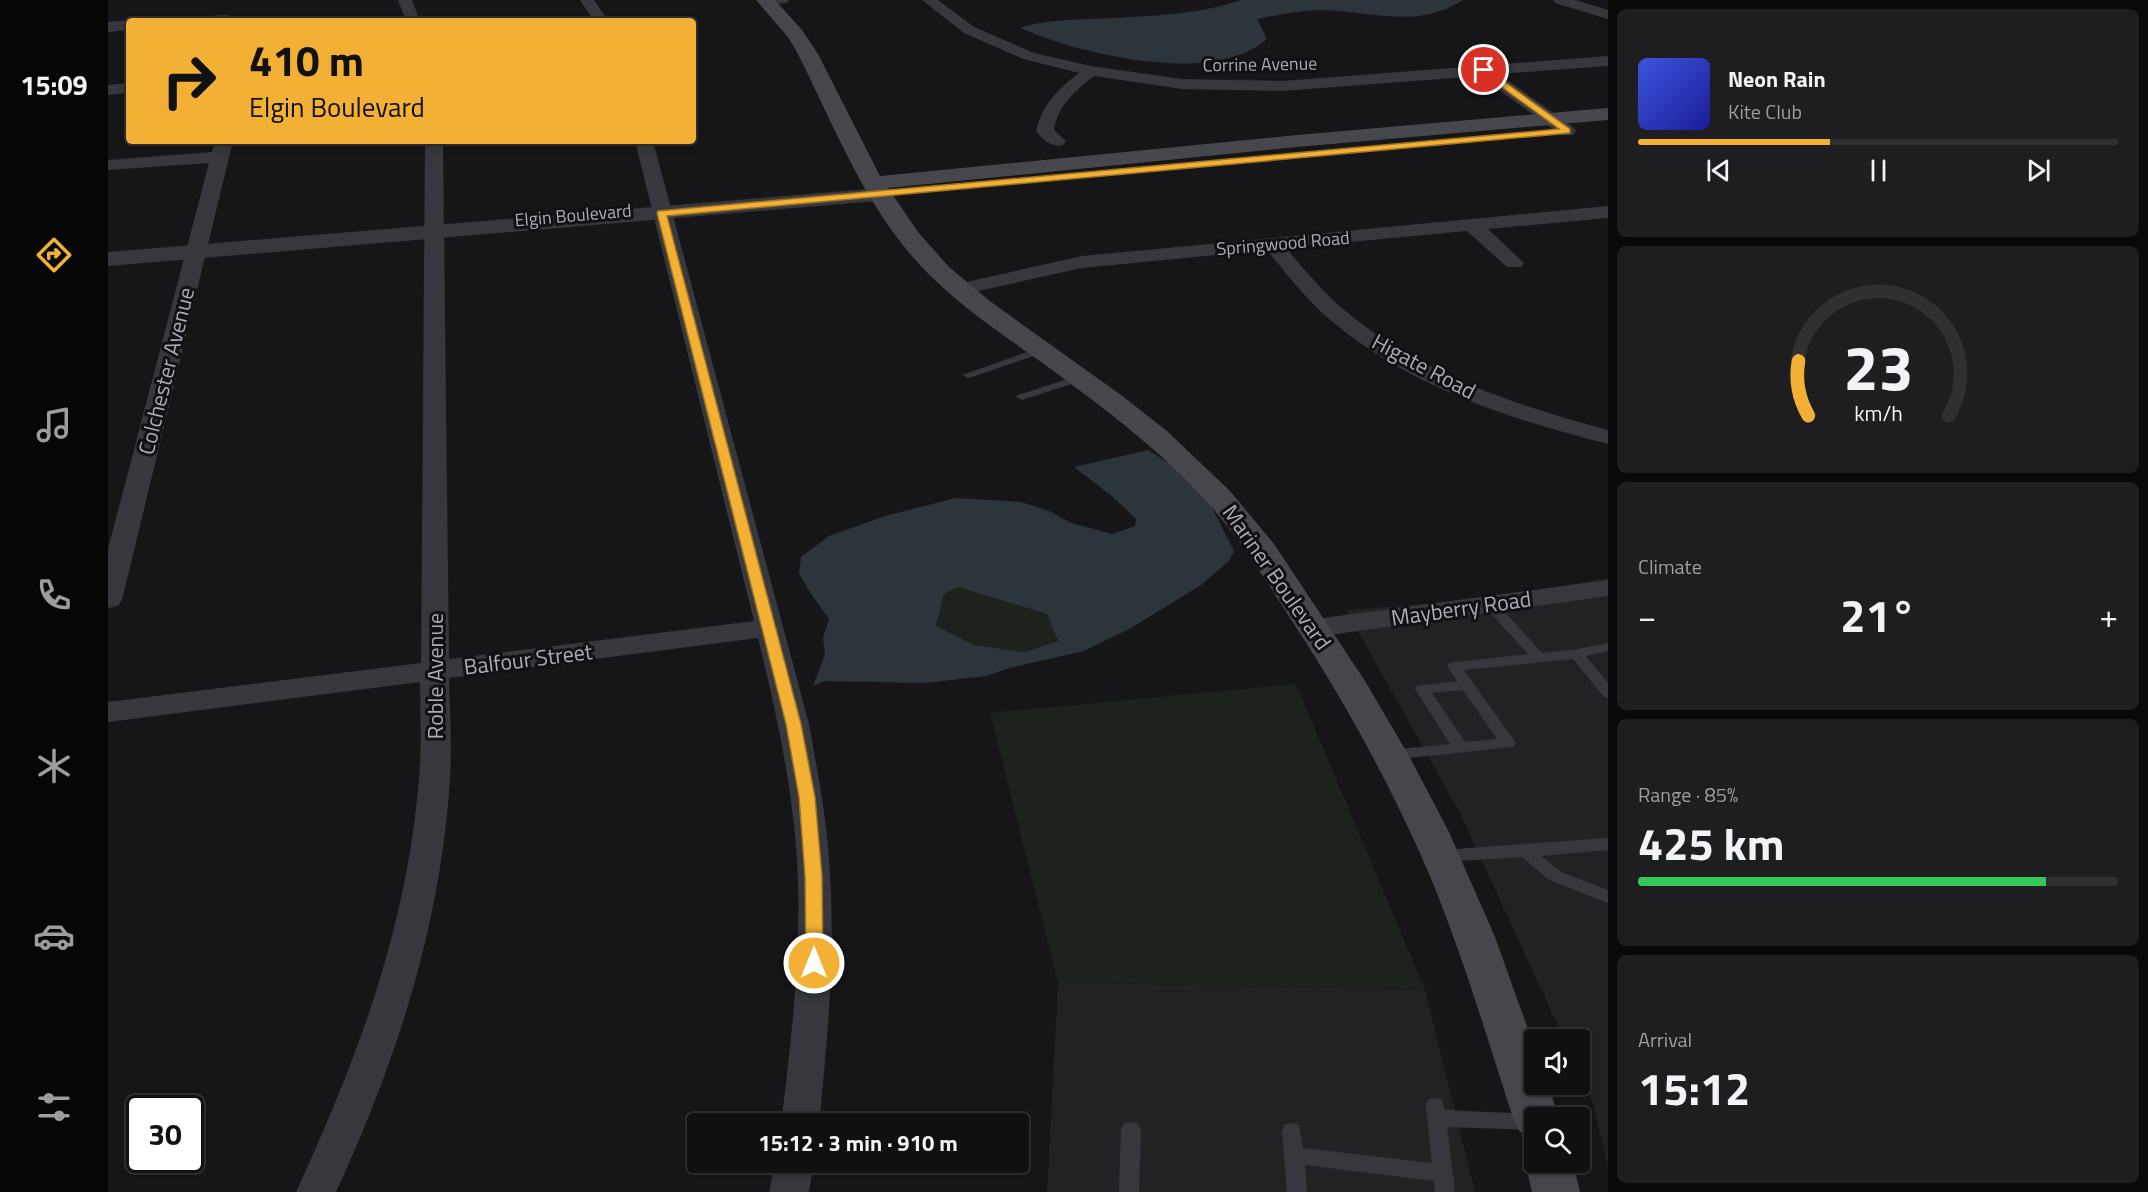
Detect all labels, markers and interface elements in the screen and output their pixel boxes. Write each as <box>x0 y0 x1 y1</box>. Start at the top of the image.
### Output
text: 410 m <box>249 28 364 92</box>
icon: right <box>150 42 228 120</box>
pin <box>1458 44 1509 95</box>
street label: Corrine Avenue <box>1202 50 1318 78</box>
icon: arrive <box>1467 53 1500 86</box>
text: Neon Rain <box>1728 62 1826 96</box>
text: 15:09 <box>20 64 88 105</box>
text: Elgin Boulevard <box>249 86 425 127</box>
text: Kite Club <box>1728 96 1802 127</box>
icon: previous <box>1702 154 1735 187</box>
icon: pause <box>1862 154 1895 187</box>
icon: next <box>2022 154 2055 187</box>
street label: Elgin Boulevard <box>513 196 633 234</box>
street label: Springwood Road <box>1215 224 1351 262</box>
icon: directions <box>33 234 75 276</box>
street label: Colchester Avenue <box>129 284 203 458</box>
text: 23 <box>1843 320 1913 415</box>
street label: Higate Road <box>1366 324 1482 408</box>
text: km/h <box>1854 398 1902 430</box>
icon: music <box>33 404 75 446</box>
street label: Mariner Boulevard <box>1214 497 1340 657</box>
text: Climate <box>1638 551 1702 582</box>
icon: phone <box>33 574 75 616</box>
street label: Mayberry Road <box>1389 581 1533 635</box>
text: 21° <box>1840 581 1916 649</box>
text: − <box>1638 591 1656 641</box>
text: + <box>2100 591 2118 641</box>
street label: Roble Avenue <box>418 613 452 739</box>
street label: Balfour Street <box>462 634 594 684</box>
icon: climate <box>33 745 75 787</box>
text: Range · 85% <box>1638 779 1738 810</box>
text: 425 km <box>1638 809 1784 877</box>
icon: car <box>33 915 75 957</box>
position arrow <box>782 931 846 995</box>
text: Arrival <box>1638 1024 1692 1055</box>
map controls <box>1524 1029 1590 1173</box>
button: sound <box>1524 1029 1590 1095</box>
text: 15:12 <box>1638 1054 1750 1122</box>
icon: filters <box>33 1086 75 1128</box>
speed limit sign: 30 <box>126 1095 204 1173</box>
button: search <box>1524 1107 1590 1173</box>
text: 15:12 · 3 min · 910 m <box>758 1126 958 1160</box>

